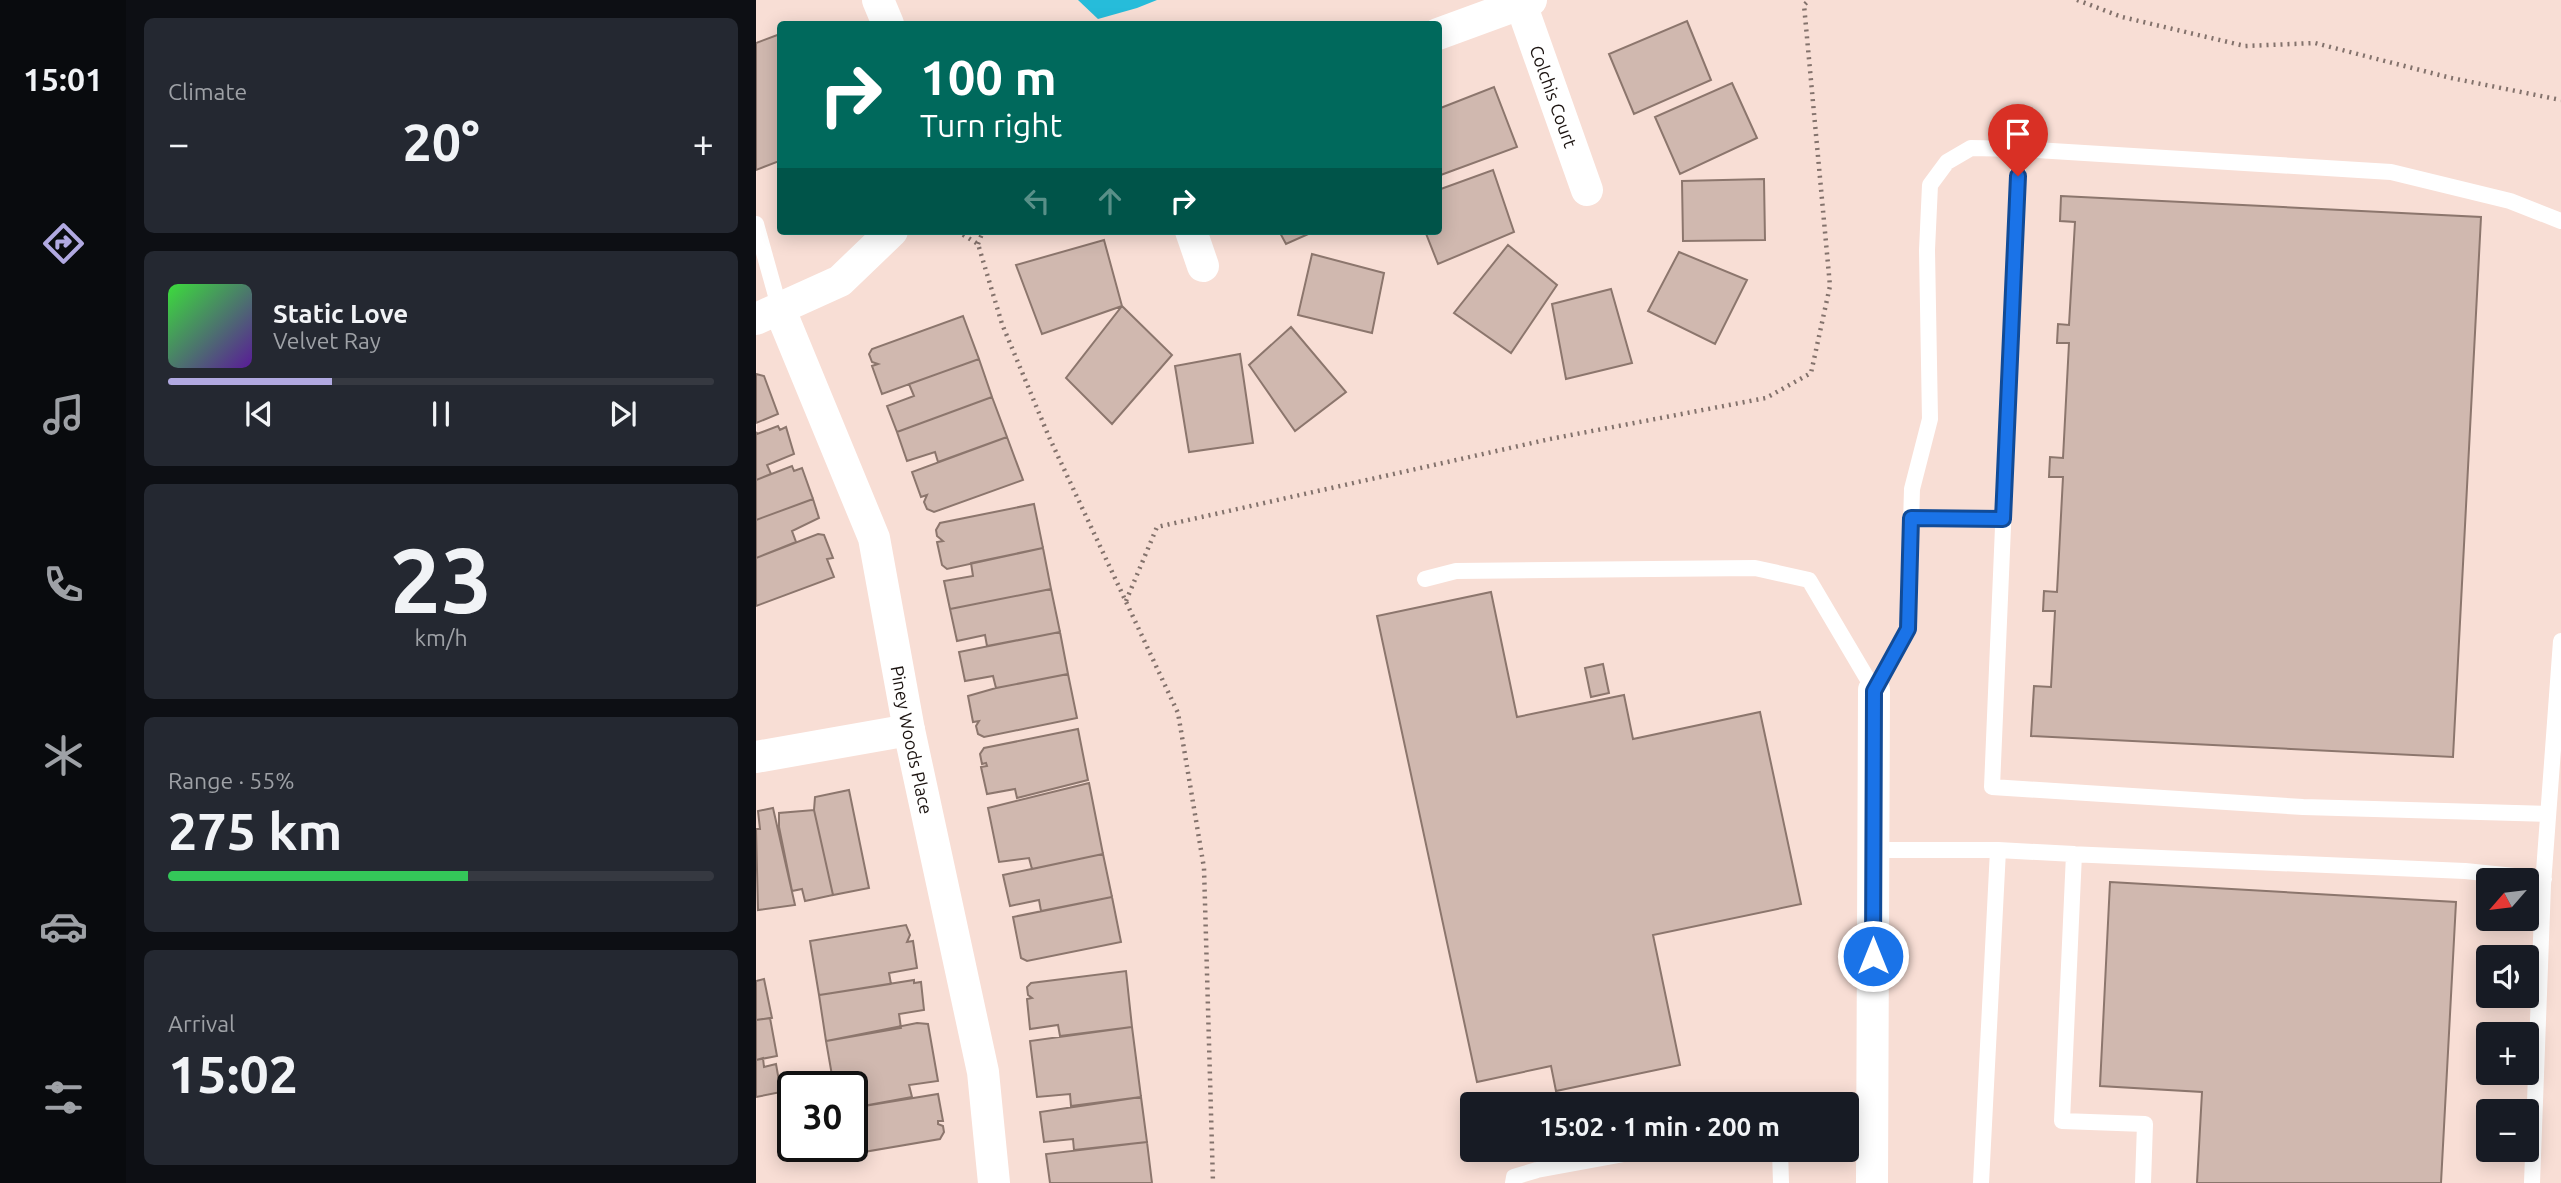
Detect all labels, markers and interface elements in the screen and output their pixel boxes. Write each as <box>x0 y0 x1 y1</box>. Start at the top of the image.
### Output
street label: Colchis Court <box>1526 43 1581 150</box>
icon: right <box>805 49 896 140</box>
text: 100 m <box>920 49 1057 104</box>
text: 15:01 <box>23 61 103 97</box>
text: Climate <box>168 79 247 104</box>
pin <box>1988 104 2048 176</box>
text: Turn right <box>920 107 1062 143</box>
text: 20° <box>402 113 480 171</box>
icon: arrive <box>1999 115 2037 153</box>
text: − <box>168 122 189 164</box>
text: + <box>693 122 714 164</box>
icon: left <box>1018 182 1056 220</box>
icon: ahead <box>1091 182 1129 220</box>
icon: right <box>1164 182 1202 220</box>
icon: directions <box>39 219 88 268</box>
text: Static Love <box>273 299 408 328</box>
text: Velvet Ray <box>273 328 381 353</box>
icon: music <box>39 390 88 439</box>
icon: previous <box>240 395 278 433</box>
icon: pause <box>422 395 460 433</box>
icon: next <box>604 395 642 433</box>
text: 23 <box>390 528 492 630</box>
icon: phone <box>39 560 88 609</box>
text: km/h <box>414 625 468 650</box>
street label: Piney Woods Place <box>887 664 937 816</box>
icon: climate <box>39 731 88 780</box>
text: Range · 55% <box>168 768 295 793</box>
text: 275 km <box>168 802 342 860</box>
north arrow <box>2476 868 2539 931</box>
map controls <box>2476 868 2539 1162</box>
icon: car <box>39 902 88 951</box>
position arrow <box>1836 919 1910 993</box>
button: sound <box>2476 945 2539 1008</box>
text: Arrival <box>168 1011 235 1036</box>
button: + <box>2476 1022 2539 1085</box>
text: 15:02 <box>168 1045 298 1103</box>
speed limit sign: 30 <box>777 1071 868 1162</box>
icon: filters <box>39 1073 88 1122</box>
button: − <box>2476 1099 2539 1162</box>
text: 15:02 · 1 min · 200 m <box>1539 1112 1780 1141</box>

